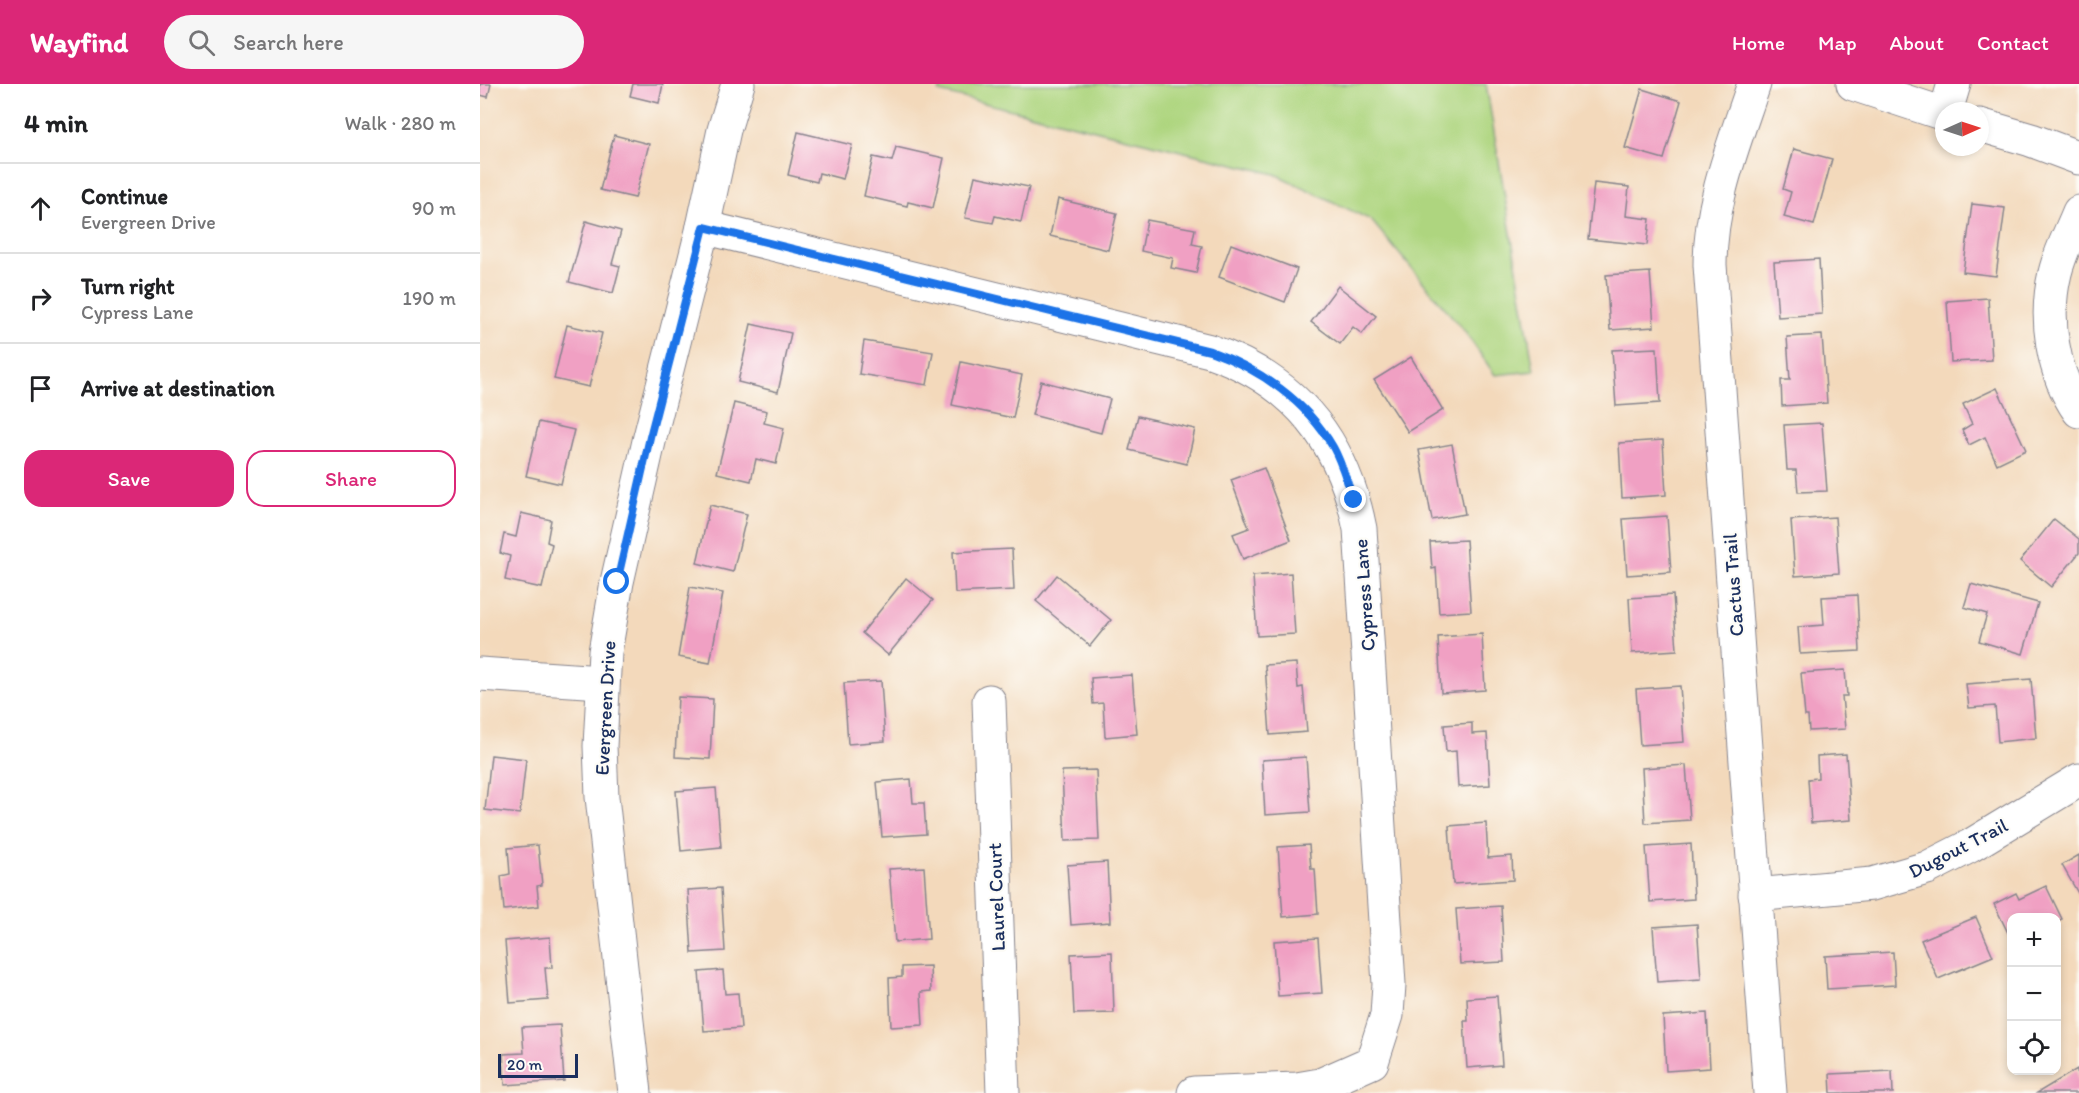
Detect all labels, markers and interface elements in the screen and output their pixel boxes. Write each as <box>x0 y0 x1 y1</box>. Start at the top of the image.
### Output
search box <box>164 15 584 69</box>
text: Wayfind <box>30 25 128 59</box>
icon: search <box>185 26 218 59</box>
text: Search here <box>233 29 344 56</box>
text: Home <box>1732 30 1785 55</box>
text: Map <box>1818 30 1857 55</box>
text: About <box>1890 30 1944 55</box>
text: Contact <box>1977 30 2049 55</box>
north arrow <box>1935 102 1989 156</box>
text: 4 min <box>24 107 88 139</box>
text: Walk · 280 m <box>344 111 456 135</box>
text: Continue <box>81 183 168 210</box>
icon: ahead <box>24 192 57 225</box>
text: 90 m <box>412 196 456 220</box>
text: Evergreen Drive <box>81 210 216 234</box>
text: Turn right <box>81 273 175 300</box>
icon: right <box>24 282 57 315</box>
text: 190 m <box>403 286 456 310</box>
text: Cypress Lane <box>81 300 194 324</box>
icon: arrive <box>24 372 57 405</box>
text: Arrive at destination <box>81 375 275 402</box>
button: Save <box>24 450 234 507</box>
button: Share <box>246 450 456 507</box>
route end <box>1340 486 1366 512</box>
street label: Cactus Trail <box>1717 532 1749 637</box>
street label: Cypress Lane <box>1348 538 1380 652</box>
route start <box>603 568 629 594</box>
street label: Evergreen Drive <box>589 640 621 776</box>
street label: Dugout Trail <box>1904 813 2012 883</box>
street label: Laurel Court <box>982 842 1010 952</box>
map controls <box>2007 913 2061 1075</box>
button: + <box>2007 913 2061 967</box>
button: − <box>2007 967 2061 1021</box>
button: locate <box>2007 1021 2061 1075</box>
scale bar <box>498 1051 578 1078</box>
text: 20 m <box>507 1055 542 1074</box>

